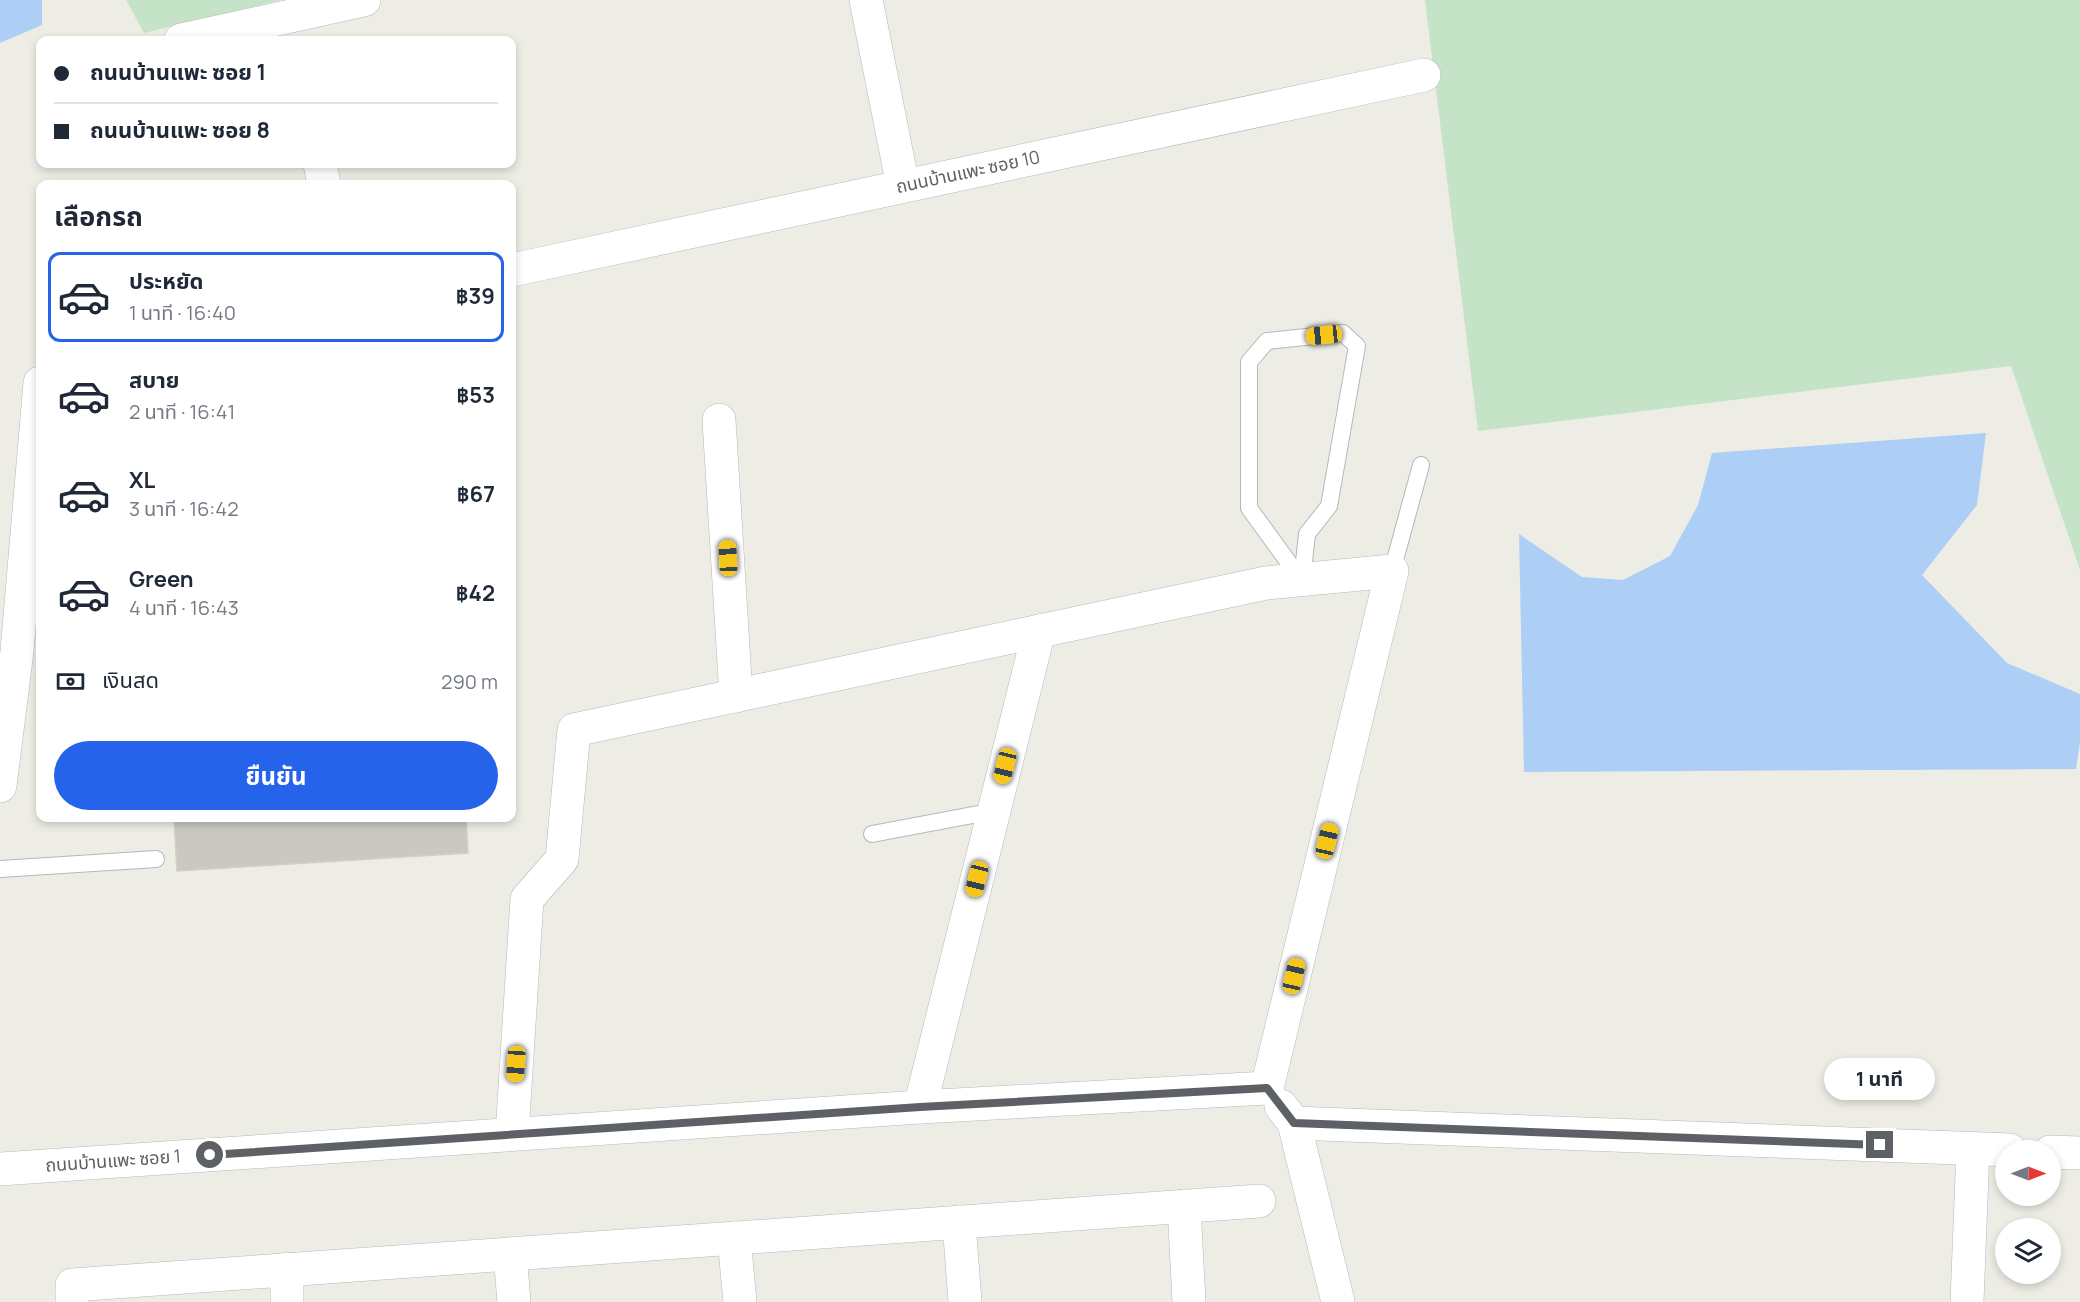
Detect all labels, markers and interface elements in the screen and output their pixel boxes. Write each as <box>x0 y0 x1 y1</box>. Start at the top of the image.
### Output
text: ถนนบ้านแพะ ซอย 1 <box>90 57 266 87</box>
text: ถนนบ้านแพะ ซอย 8 <box>90 115 270 145</box>
street label: ถนนบ้านแพะ ซอย 10 <box>893 144 1042 198</box>
text: เลือกรถ <box>54 197 143 234</box>
text: ประหยัด <box>129 266 204 296</box>
icon: car <box>57 270 111 324</box>
text: ฿39 <box>456 281 495 311</box>
text: 1 นาที · 16:40 <box>129 299 236 326</box>
car <box>1305 324 1343 346</box>
text: สบาย <box>129 365 179 395</box>
icon: car <box>57 369 111 423</box>
text: ฿53 <box>457 380 495 410</box>
text: 2 นาที · 16:41 <box>129 398 235 425</box>
text: XL <box>129 465 155 495</box>
icon: car <box>57 468 111 522</box>
text: ฿67 <box>457 479 495 509</box>
text: 3 นาที · 16:42 <box>129 495 239 522</box>
car <box>718 540 738 576</box>
text: Green <box>129 564 194 594</box>
icon: car <box>57 567 111 621</box>
text: ฿42 <box>456 578 495 608</box>
text: 4 นาที · 16:43 <box>129 594 239 621</box>
icon: cash <box>54 665 87 698</box>
text: เงินสด <box>102 665 159 695</box>
text: 290 m <box>441 668 498 695</box>
button: ยืนยัน <box>54 741 498 810</box>
car <box>992 746 1018 786</box>
car <box>1314 821 1340 861</box>
car <box>964 859 990 899</box>
car <box>1281 956 1307 996</box>
car <box>506 1045 526 1083</box>
callout: 1 นาที <box>1824 1058 1936 1100</box>
text: 1 นาที <box>1856 1065 1903 1092</box>
route end <box>1866 1131 1893 1158</box>
north arrow <box>1995 1140 2061 1206</box>
map controls <box>1995 1140 2061 1284</box>
route start <box>196 1141 223 1168</box>
street label: ถนนบ้านแพะ ซอย 1 <box>44 1143 182 1177</box>
button: layers <box>1995 1218 2061 1284</box>

